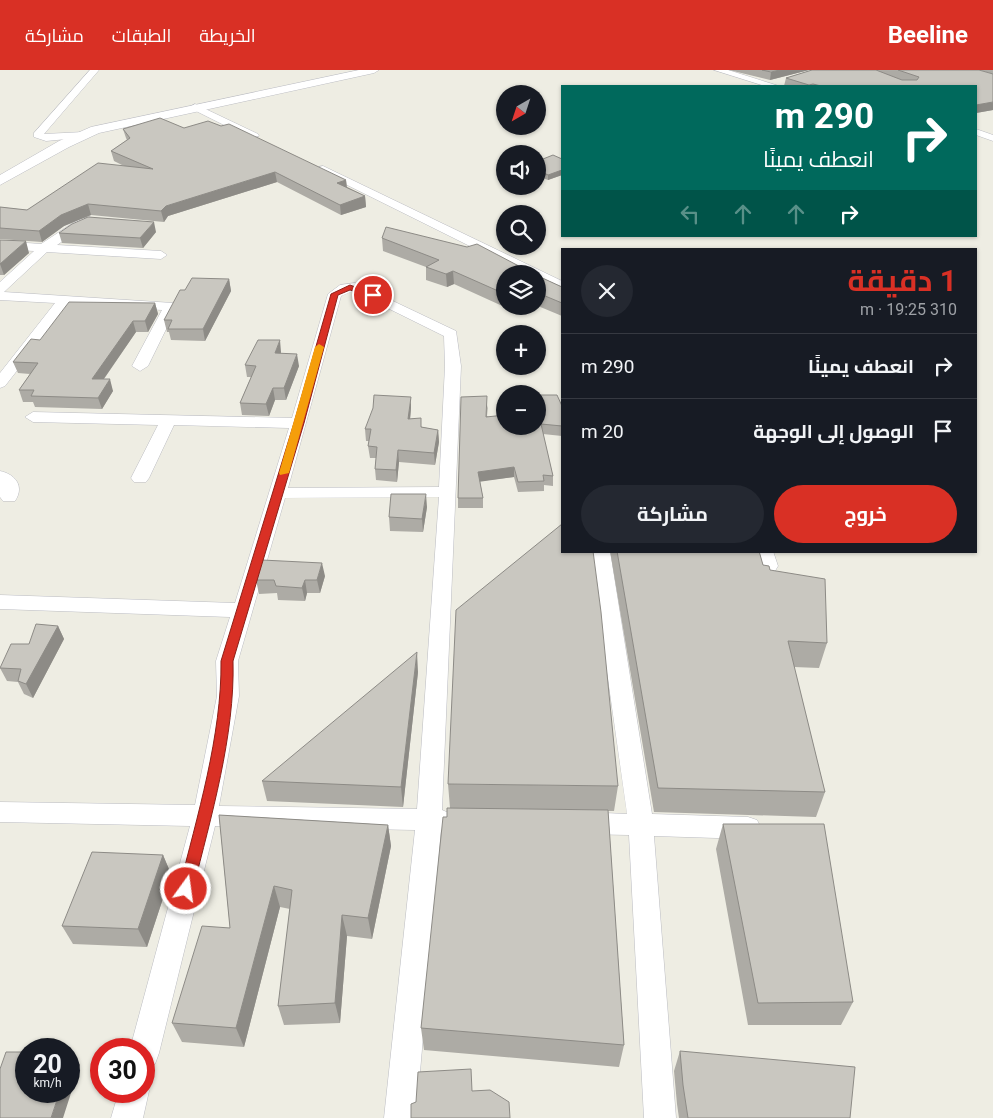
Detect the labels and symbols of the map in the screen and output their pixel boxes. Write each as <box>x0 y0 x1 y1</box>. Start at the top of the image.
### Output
north arrow <box>496 85 546 135</box>
pin <box>352 274 394 316</box>
position arrow <box>159 862 211 914</box>
speed limit sign: 30 <box>90 1038 155 1103</box>

